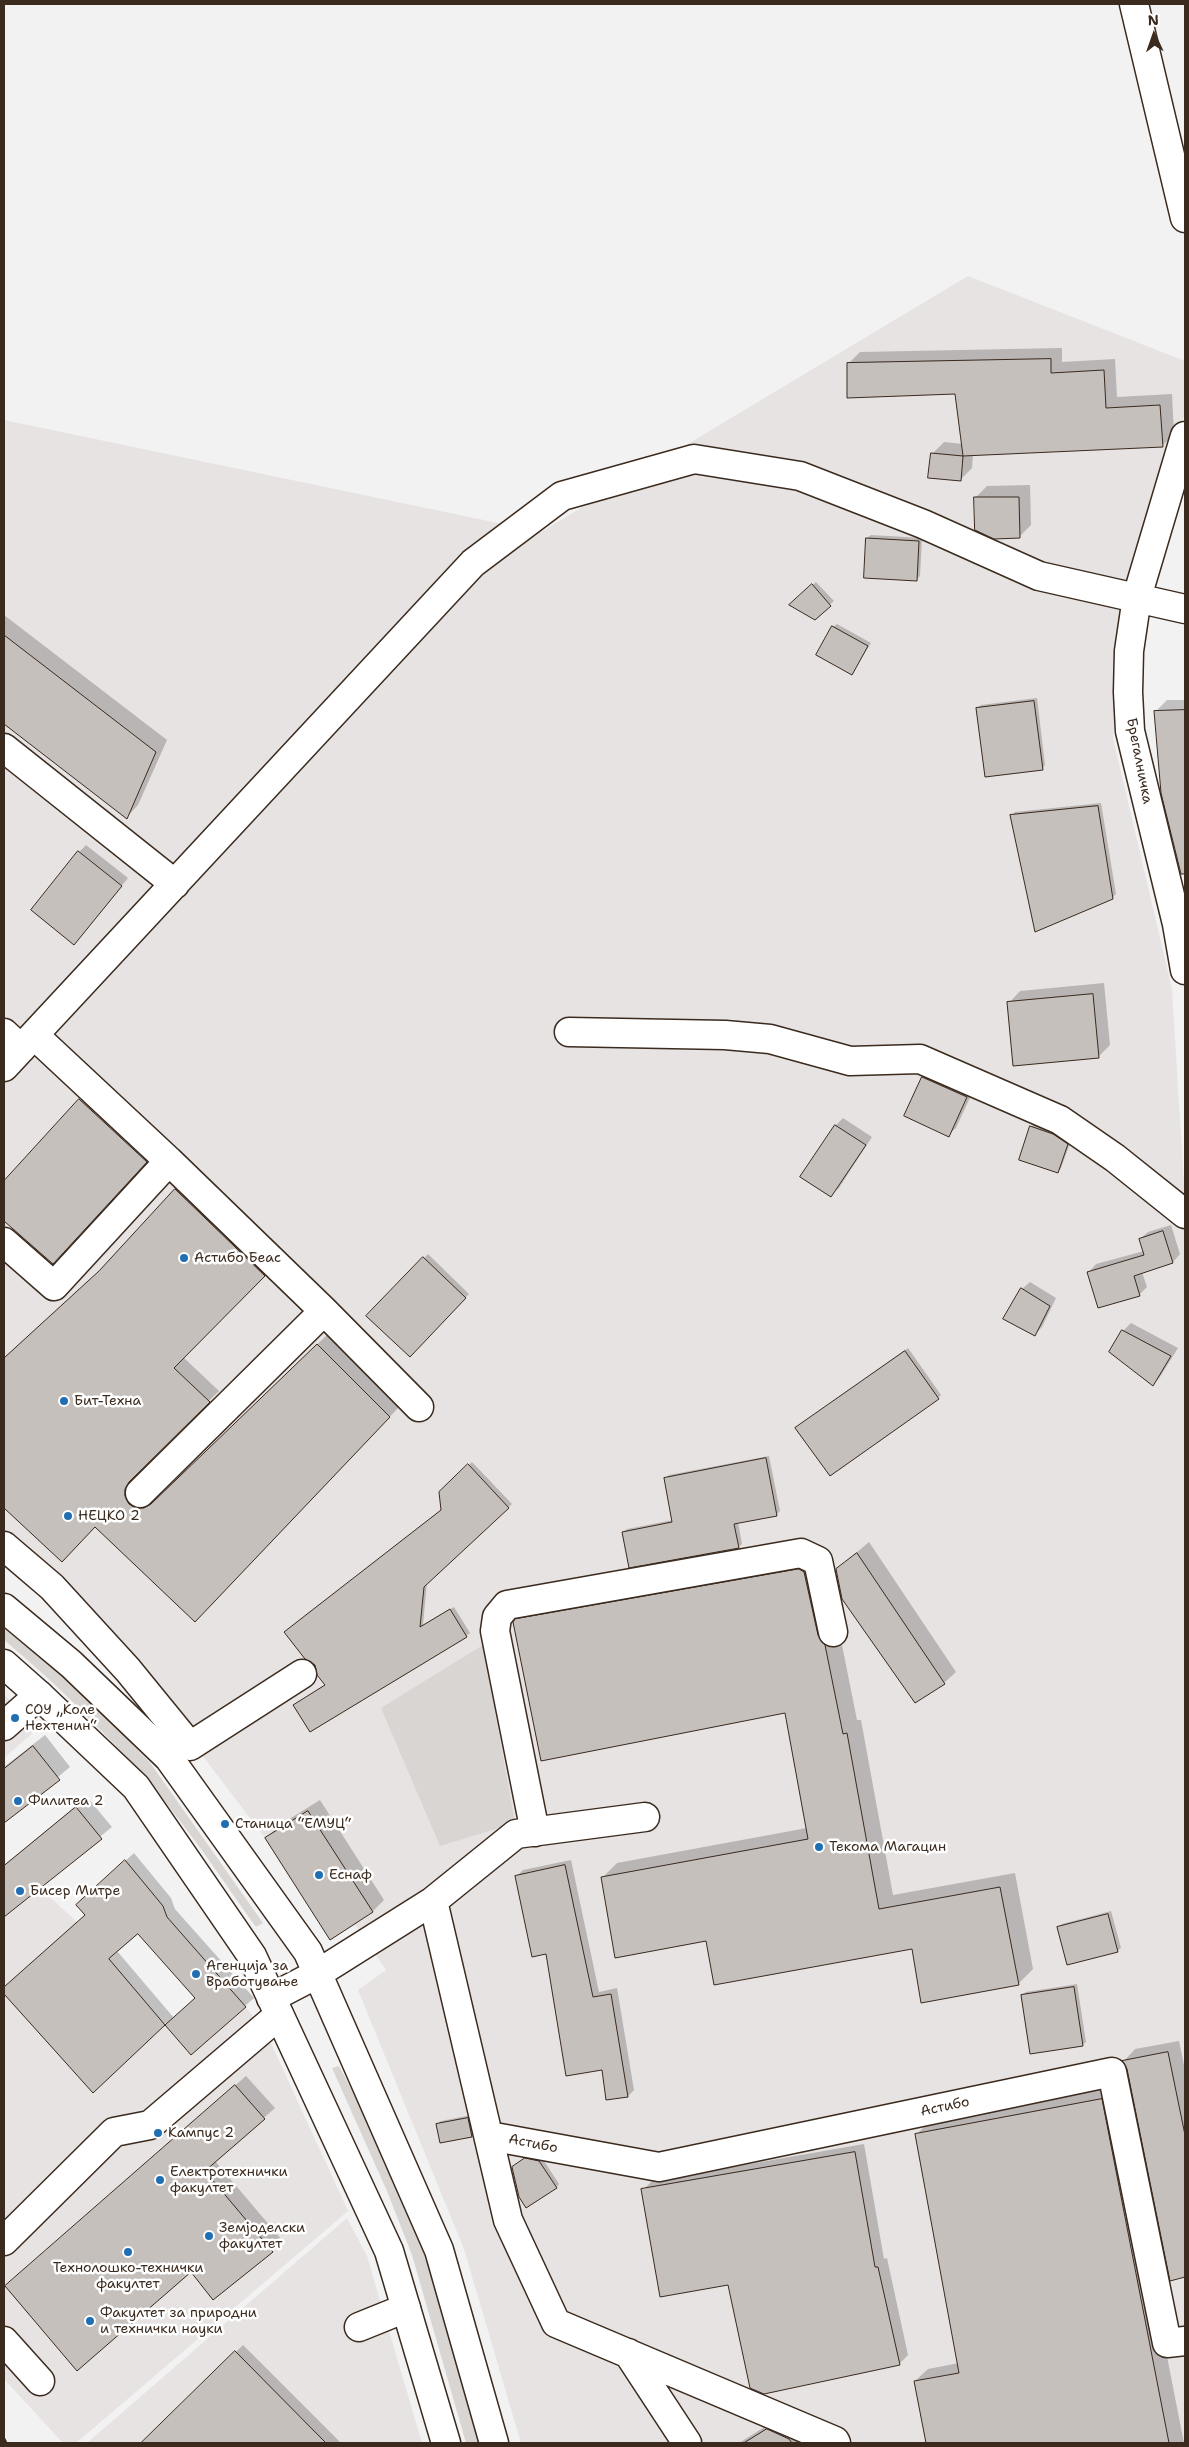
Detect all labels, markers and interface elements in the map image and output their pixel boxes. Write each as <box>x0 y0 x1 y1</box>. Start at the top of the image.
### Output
north arrow <box>1129 10 1179 60</box>
text: N <box>1147 11 1159 29</box>
street label: Брегалничка <box>1122 717 1156 805</box>
place label: Астибо Беас <box>194 1250 281 1266</box>
marker: Астибо Беас <box>178 1252 190 1264</box>
place label: Бит-Техна <box>74 1393 141 1409</box>
marker: Бит-Техна <box>58 1395 70 1407</box>
place label: НЕЦКО 2 <box>78 1508 140 1524</box>
marker: НЕЦКО 2 <box>62 1510 74 1522</box>
place label: СОУ „Коле Нехтенин“ <box>25 1702 97 1734</box>
marker: СОУ „Коле Нехтенин“ <box>9 1712 21 1724</box>
place label: Филитеа 2 <box>28 1793 103 1809</box>
marker: Филитеа 2 <box>12 1795 24 1807</box>
place label: Станица “ЕМУЦ“ <box>235 1816 351 1832</box>
marker: Станица “ЕМУЦ“ <box>219 1818 231 1830</box>
place label: Текома Магацин <box>829 1839 946 1855</box>
marker: Текома Магацин <box>813 1841 825 1853</box>
place label: Еснаф <box>329 1867 372 1883</box>
marker: Еснаф <box>313 1869 325 1881</box>
place label: Бисер Митре <box>30 1883 120 1899</box>
marker: Бисер Митре <box>14 1885 26 1897</box>
place label: Агенција за Вработување <box>206 1958 298 1990</box>
marker: Агенција за Вработување <box>190 1968 202 1980</box>
street label: Астибо <box>919 2094 971 2120</box>
place label: Кампус 2 <box>168 2125 234 2141</box>
marker: Кампус 2 <box>152 2127 164 2139</box>
street label: Астибо <box>507 2131 559 2157</box>
place label: Електротехнички факултет <box>170 2164 288 2196</box>
marker: Електротехнички факултет <box>154 2174 166 2186</box>
place label: Земјоделски факултет <box>219 2220 305 2252</box>
marker: Земјоделски факултет <box>203 2230 215 2242</box>
marker: Технолошко-технички факултет <box>122 2246 134 2258</box>
place label: Технолошко-технички факултет <box>53 2260 203 2292</box>
place label: Факултет за природни и технички науки <box>100 2305 257 2338</box>
marker: Факултет за природни и технички науки <box>84 2315 96 2327</box>

